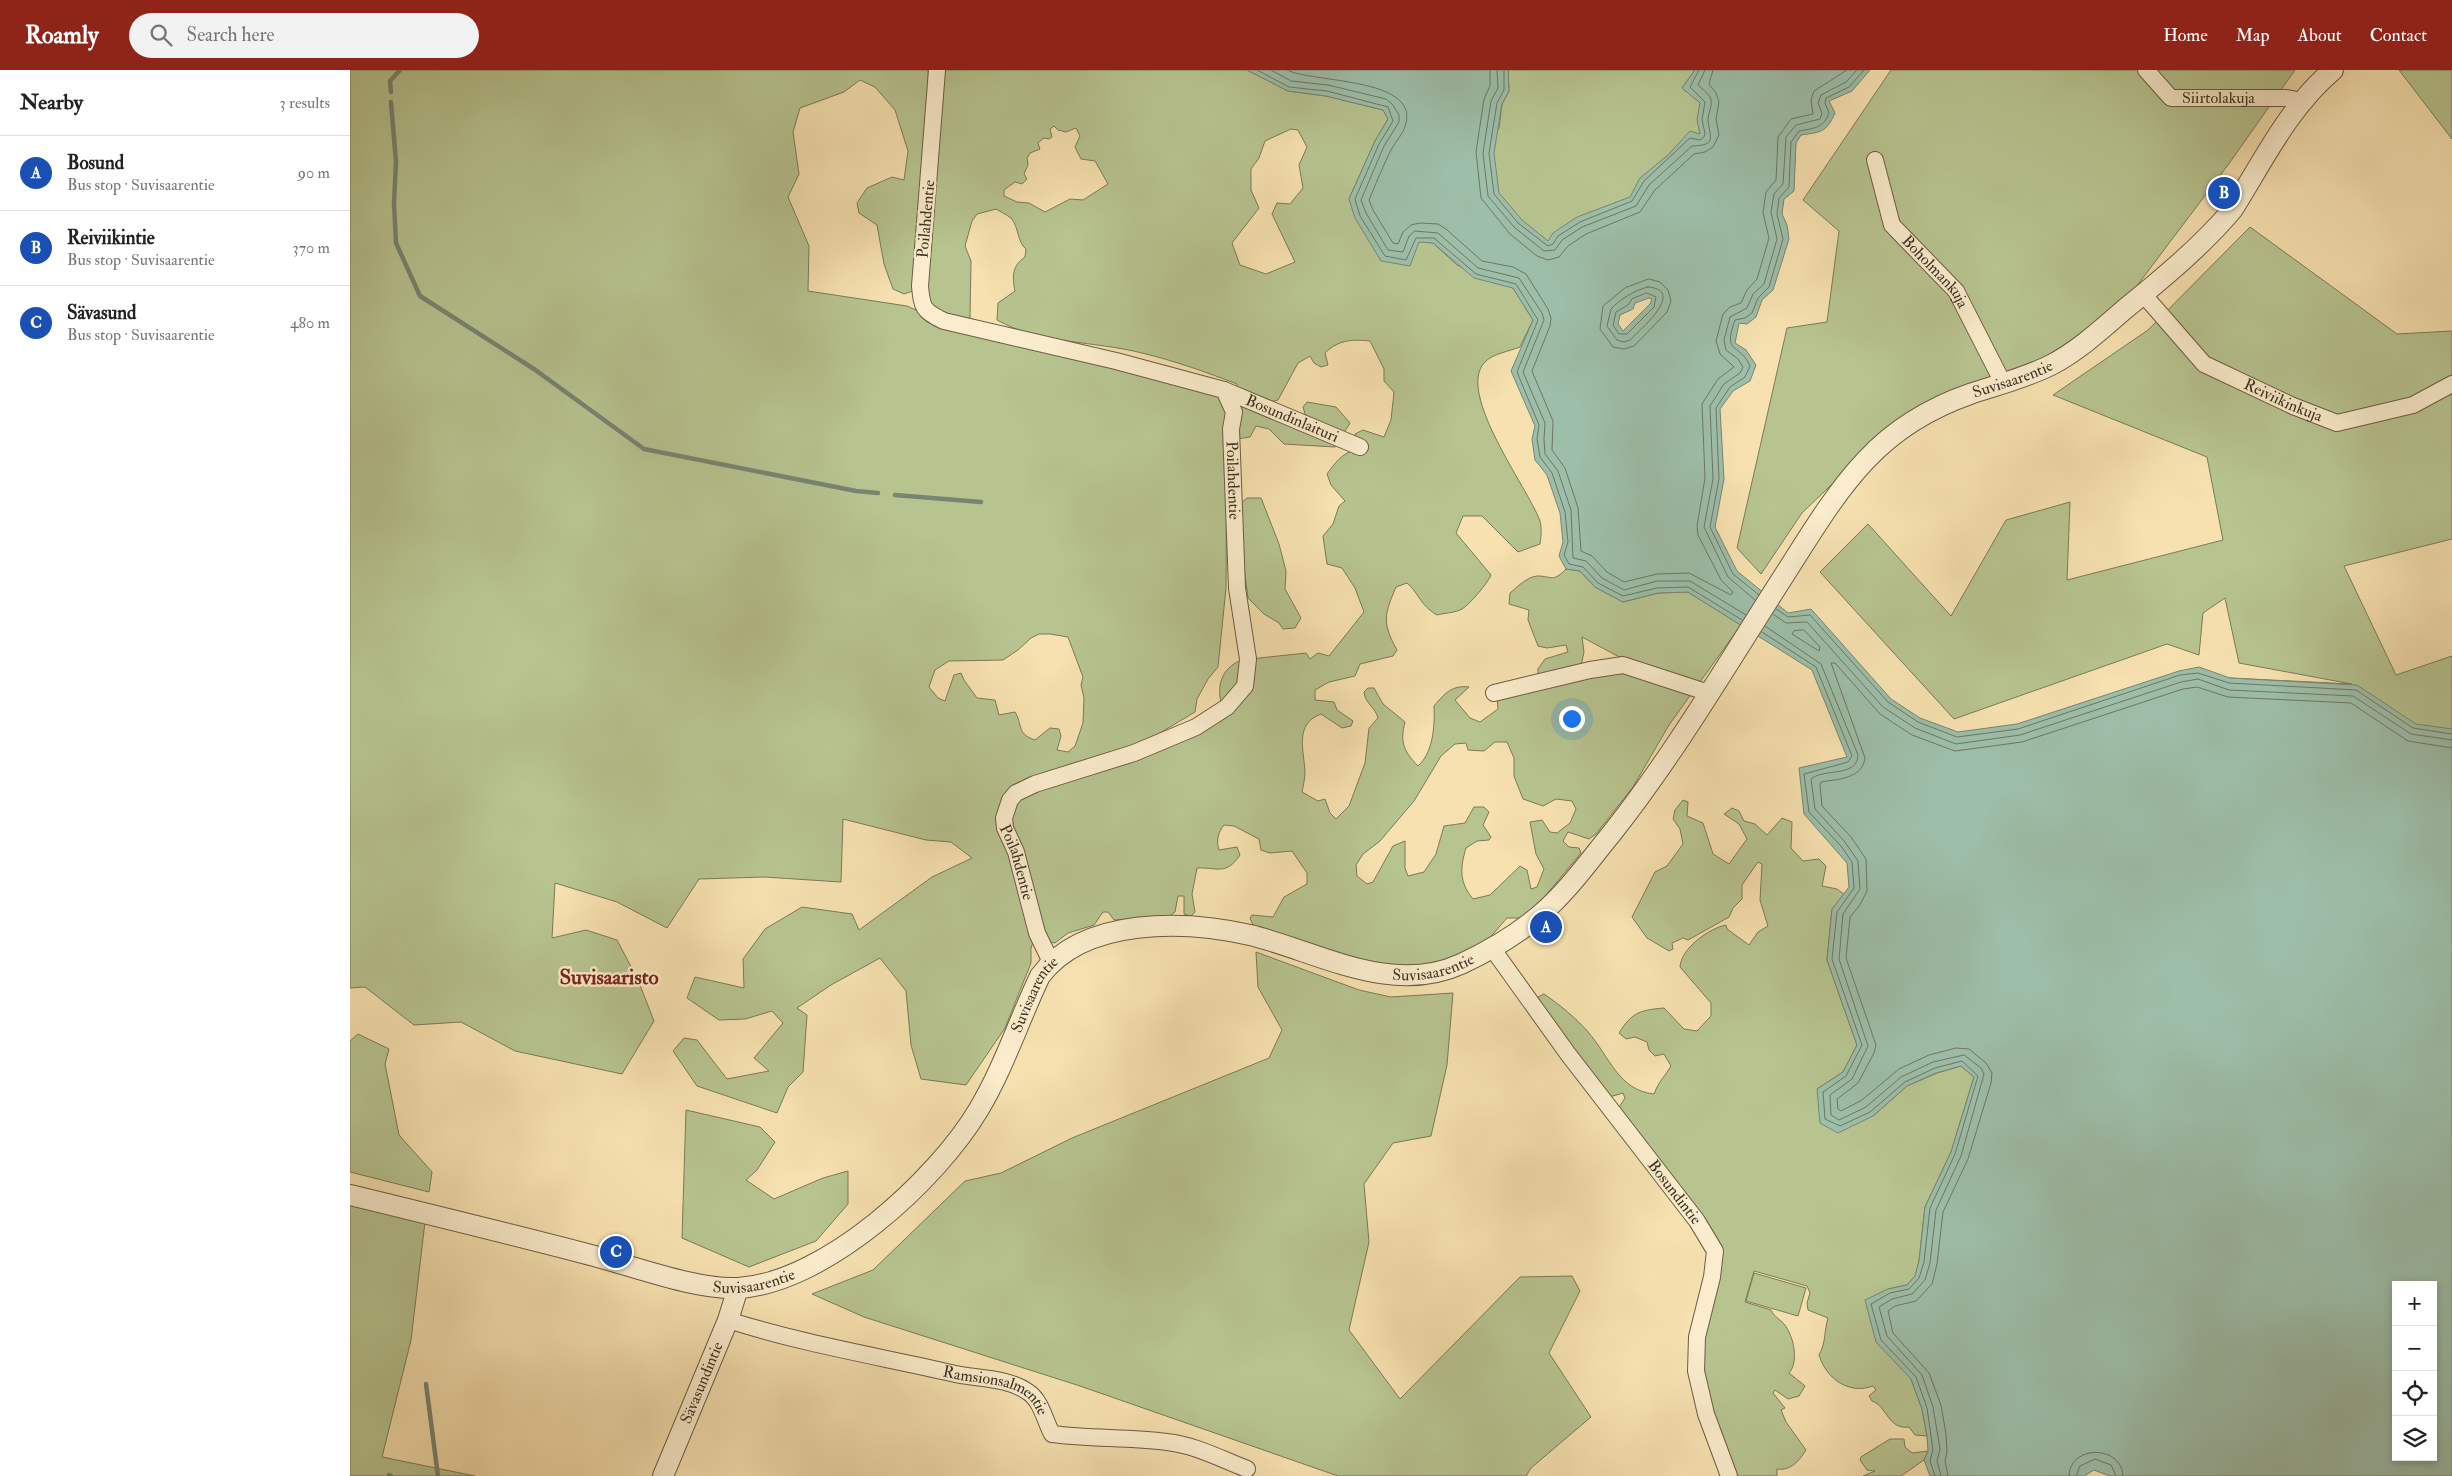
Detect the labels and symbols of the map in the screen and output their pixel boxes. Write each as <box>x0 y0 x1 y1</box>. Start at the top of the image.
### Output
street label: Siirtolakuja <box>2182 88 2255 108</box>
pin: B <box>2208 174 2240 212</box>
street label: Poilahdentie <box>913 179 939 259</box>
street label: Boholmankuja <box>1897 231 1973 312</box>
street label: Suvisaarentie <box>1970 356 2056 403</box>
street label: Reiviikinkuja <box>2241 374 2326 427</box>
street label: Bosundinlaituri <box>1243 390 1342 447</box>
street label: Poilahdentie <box>1221 441 1244 520</box>
your location <box>1559 706 1585 732</box>
street label: Poilahdentie <box>995 821 1038 903</box>
pin: A <box>1530 908 1562 946</box>
street label: Suvisaarentie <box>1392 949 1478 985</box>
street label: Suvisaarentie <box>1007 952 1063 1036</box>
district label: Suvisaaristo <box>559 964 659 991</box>
street label: Bosundintie <box>1643 1156 1706 1229</box>
pin: C <box>600 1233 632 1271</box>
street label: Suvisaarentie <box>712 1264 798 1298</box>
street label: Sävasundintie <box>676 1338 728 1427</box>
street label: Ramsionsalmentie <box>941 1361 1053 1418</box>

